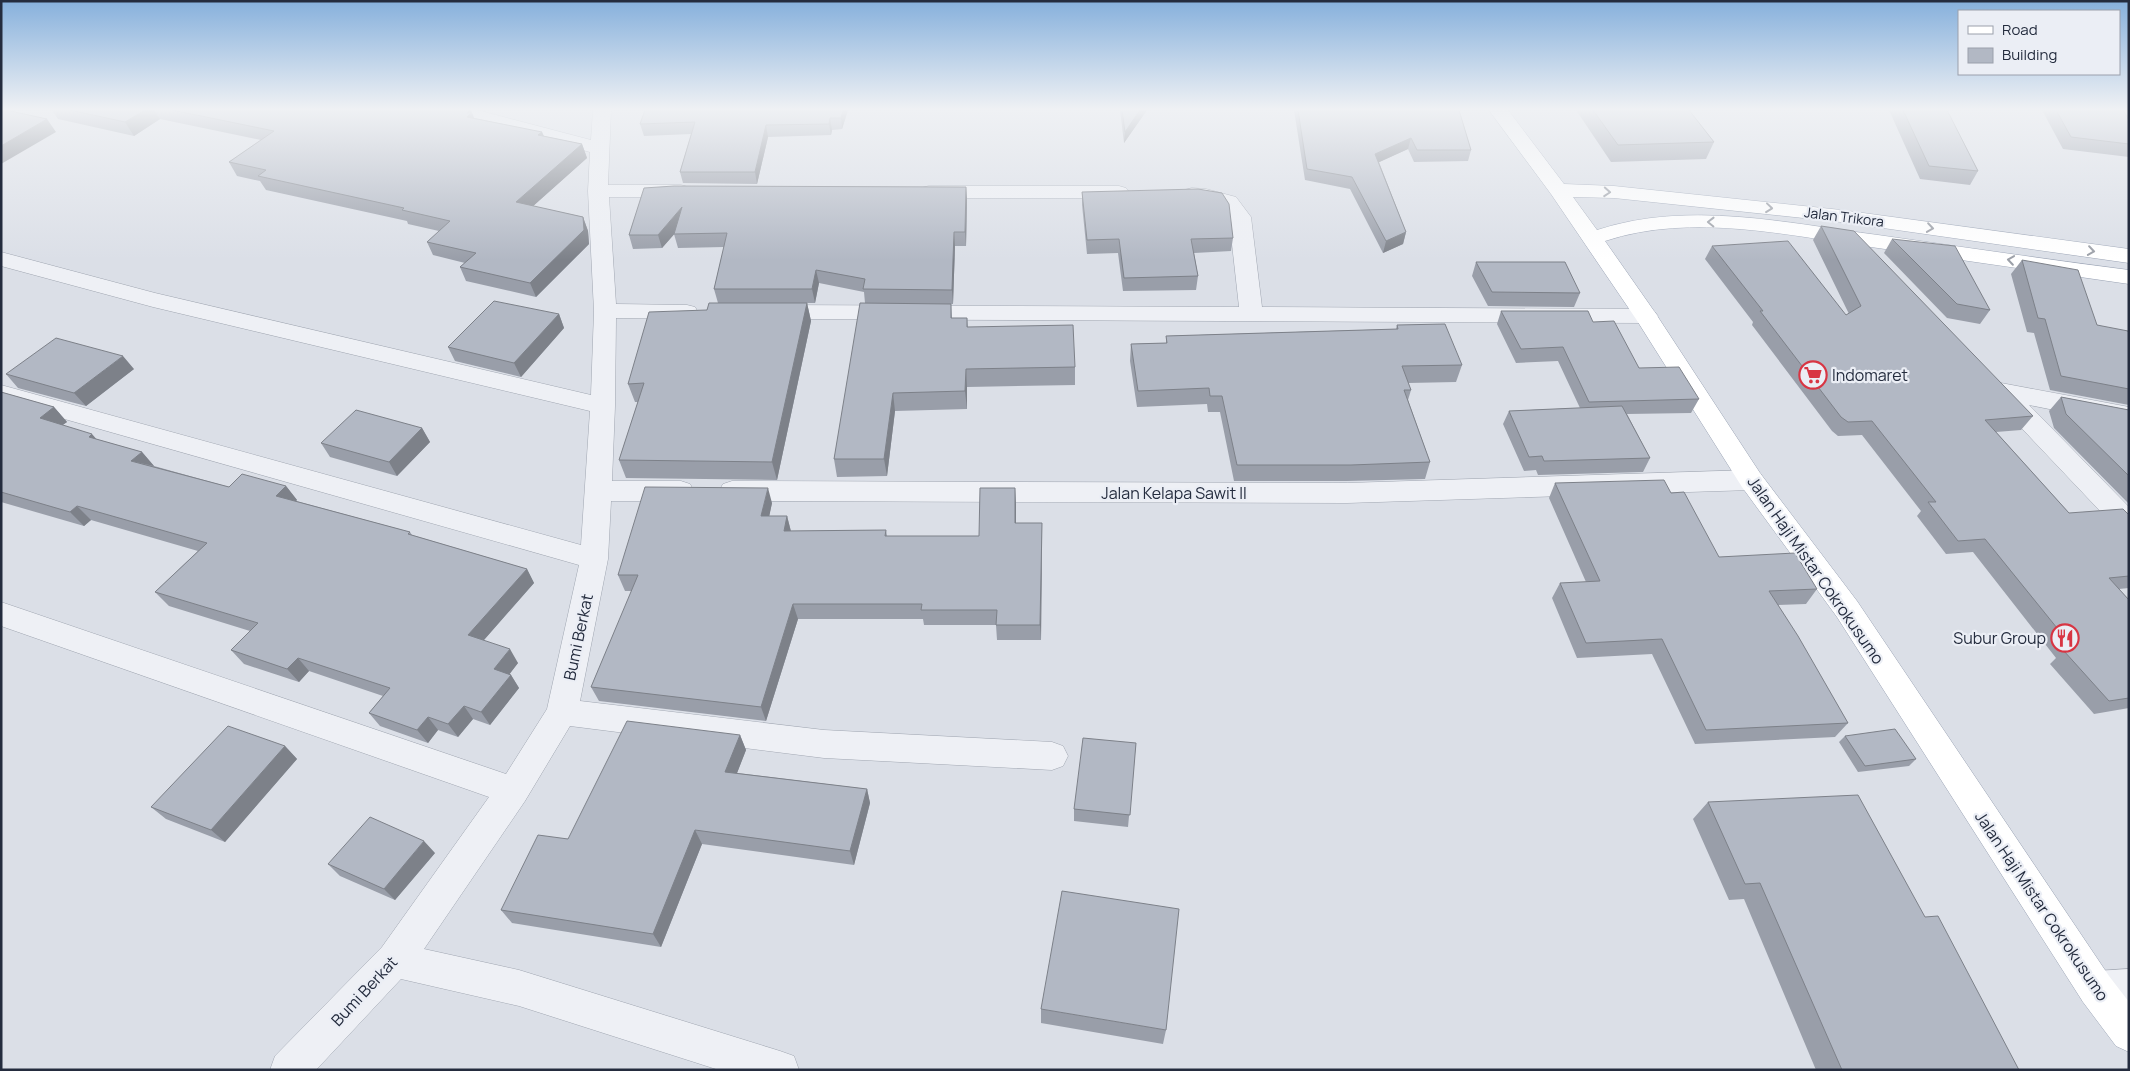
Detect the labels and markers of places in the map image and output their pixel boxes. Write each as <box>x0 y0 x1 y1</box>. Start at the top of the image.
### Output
supermarket icon: Indomaret <box>1798 360 1828 390</box>
place label: Indomaret <box>1832 364 1908 386</box>
restaurant icon: Subur Group <box>2050 623 2080 653</box>
place label: Subur Group <box>1953 627 2046 649</box>

